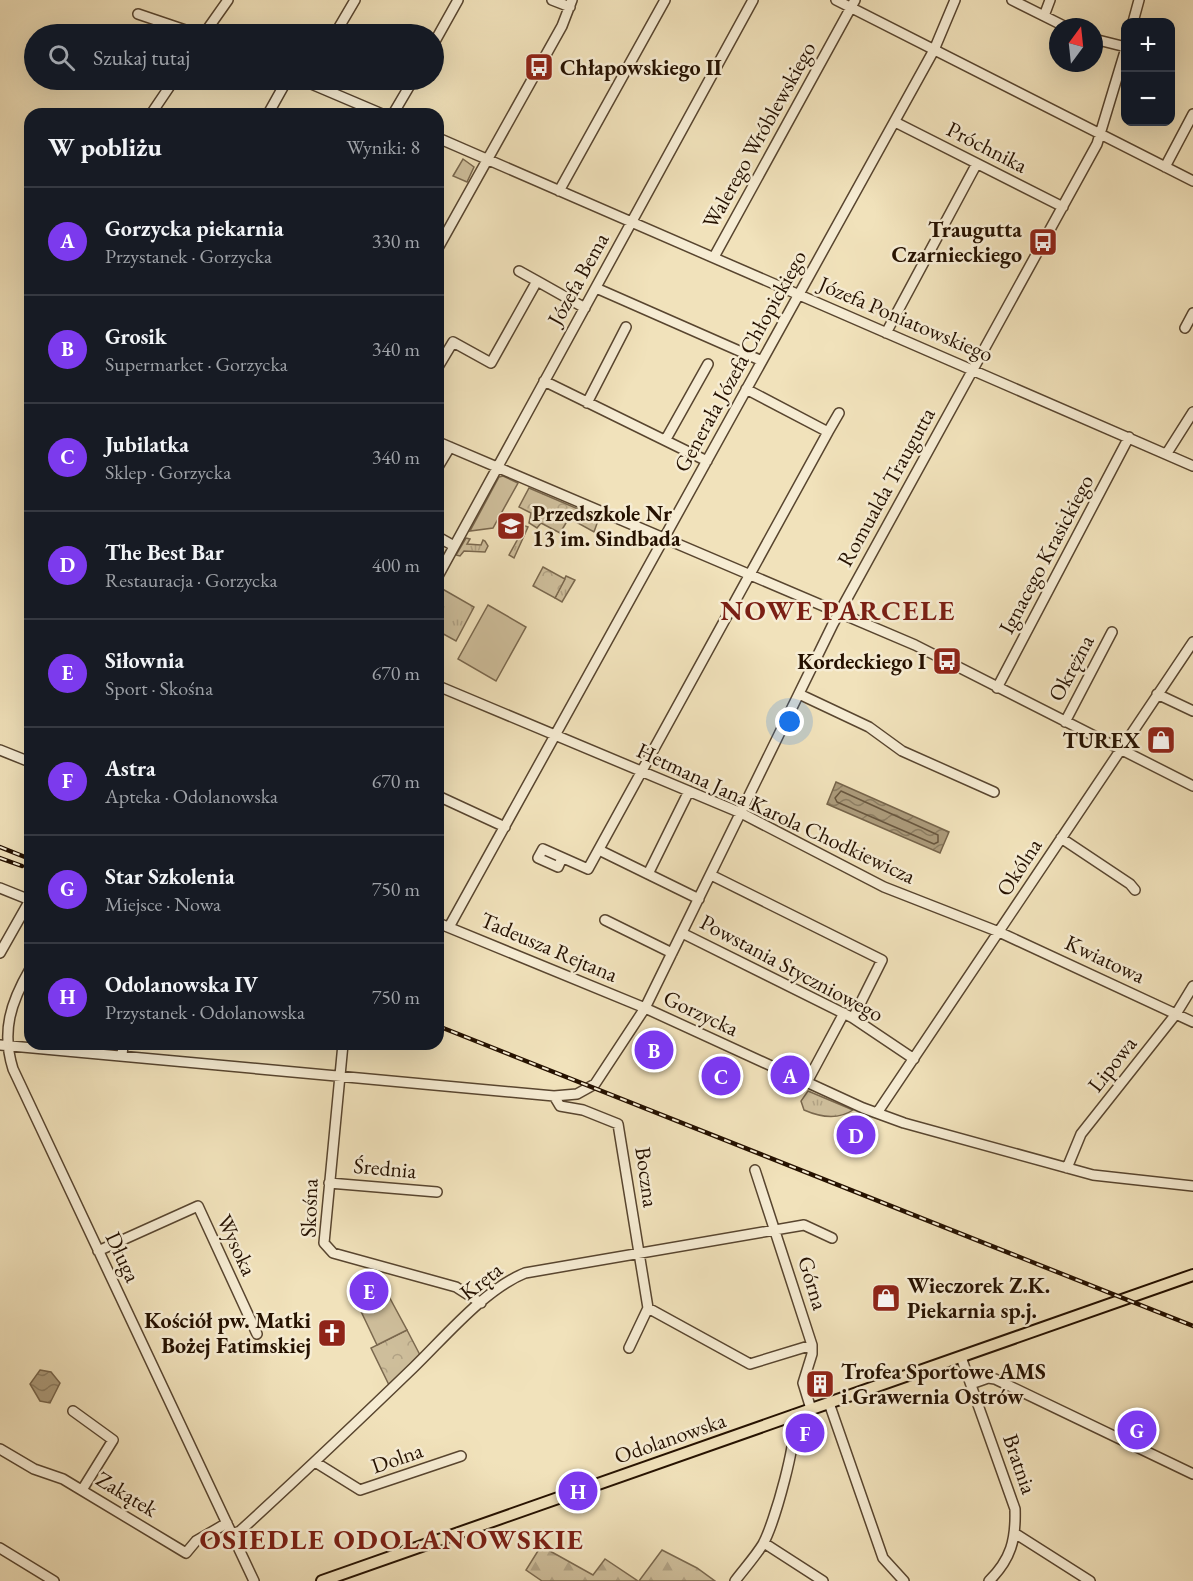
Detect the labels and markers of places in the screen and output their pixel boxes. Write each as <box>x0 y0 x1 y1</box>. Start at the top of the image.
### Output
bus stop icon: Chłapowskiego II <box>523 51 555 83</box>
place label: Chłapowskiego II <box>560 53 722 82</box>
place label: Traugutta Czarnieckiego <box>892 215 1022 269</box>
bus stop icon: Traugutta Czarnieckiego <box>1027 226 1059 258</box>
place label: Przedszkole Nr 13 im. Sindbada <box>532 499 681 553</box>
school or university icon: Przedszkole Nr 13 im. Sindbada <box>495 510 527 542</box>
bus stop icon: Kordeckiego I <box>931 645 963 677</box>
place label: Kordeckiego I <box>797 647 926 676</box>
shop icon: TUREX <box>1145 724 1177 756</box>
place label: TUREX <box>1062 726 1140 755</box>
pin: B <box>634 1028 674 1072</box>
pin: A <box>770 1052 810 1098</box>
pin: C <box>702 1054 740 1098</box>
pin: D <box>836 1112 876 1158</box>
pin: E <box>350 1268 388 1314</box>
place label: Wieczorek Z.K. Piekarnia sp.j. <box>907 1271 1050 1325</box>
shop icon: Wieczorek Z.K. Piekarnia sp.j. <box>870 1282 902 1314</box>
place label: Kościół pw. Matki Bożej Fatimskiej <box>144 1306 312 1360</box>
church icon: Kościół pw. Matki Bożej Fatimskiej <box>316 1317 348 1349</box>
place label: Trofea Sportowe AMS i Grawernia Ostrów <box>841 1357 1046 1411</box>
building icon: Trofea Sportowe AMS i Grawernia Ostrów <box>804 1368 836 1400</box>
pin: G <box>1118 1408 1156 1452</box>
pin: F <box>786 1410 824 1456</box>
pin: H <box>558 1468 598 1514</box>

